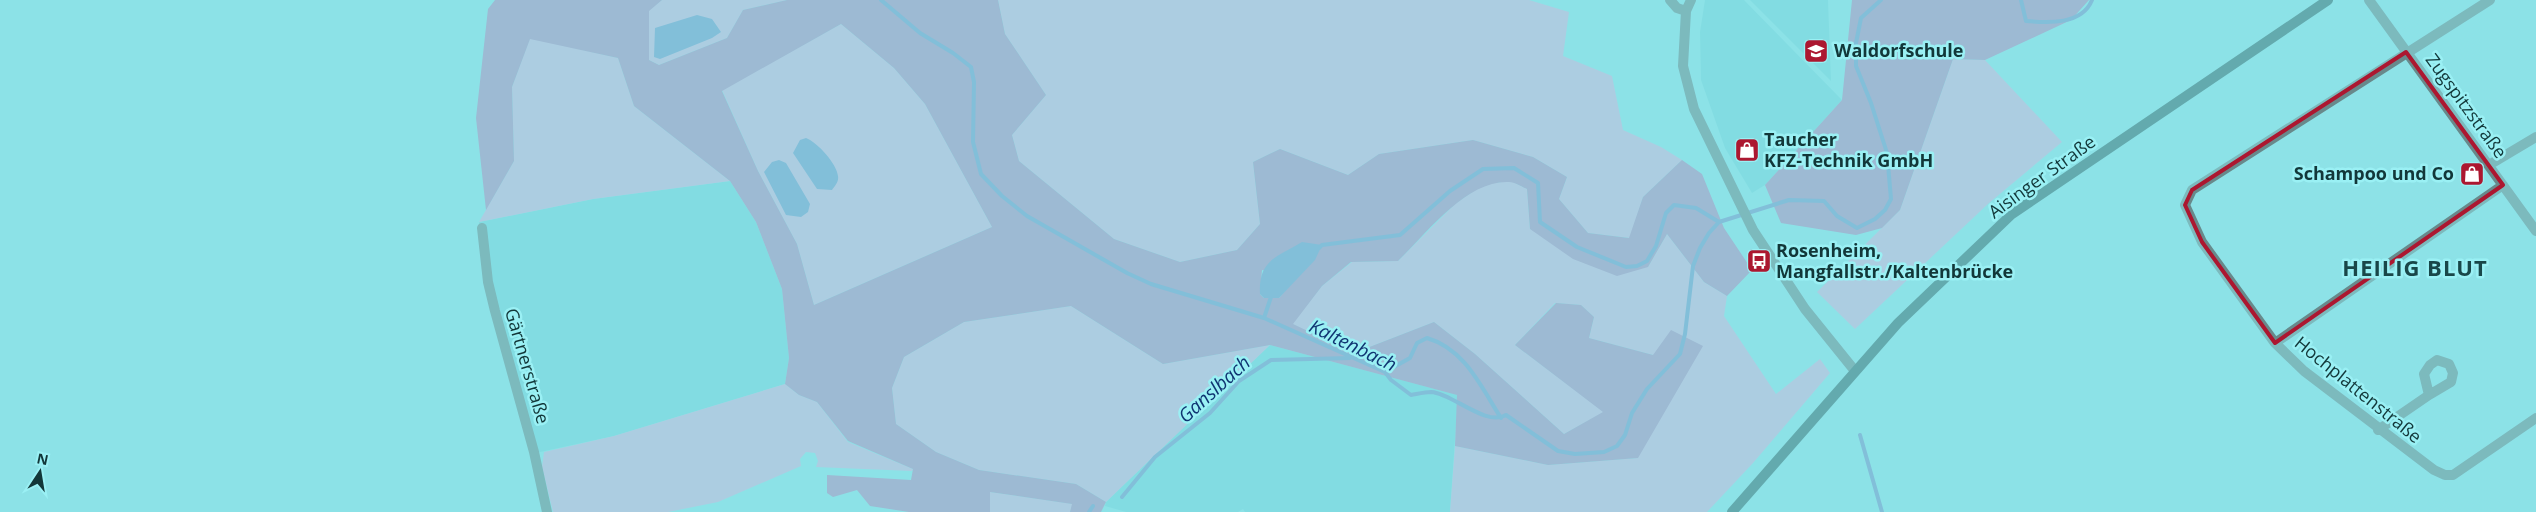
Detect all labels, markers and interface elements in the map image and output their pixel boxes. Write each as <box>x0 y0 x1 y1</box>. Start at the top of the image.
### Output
school or university icon: Waldorfschule <box>1803 38 1829 64</box>
place label: Waldorfschule <box>1834 38 1963 62</box>
street label: Zugspitzstraße <box>2421 48 2513 163</box>
place label: Taucher KFZ-Technik GmbH <box>1764 127 1933 172</box>
street label: Aisinger Straße <box>1983 129 2100 223</box>
shop icon: Taucher KFZ-Technik GmbH <box>1734 137 1760 163</box>
place label: Schampoo und Co <box>2294 161 2454 185</box>
shop icon: Schampoo und Co <box>2459 161 2485 187</box>
place label: Rosenheim, Mangfallstr./Kaltenbrücke <box>1776 238 2013 283</box>
bus stop icon: Rosenheim, Mangfallstr./Kaltenbrücke <box>1746 248 1772 274</box>
district label: HEILIG BLUT <box>2342 252 2488 282</box>
street label: Gärtnerstraße <box>500 305 556 426</box>
water label: Kaltenbach <box>1305 313 1401 377</box>
street label: Hochplattenstraße <box>2290 331 2427 448</box>
water label: Ganslbach <box>1172 350 1256 428</box>
north arrow <box>15 447 65 497</box>
text: N <box>35 448 50 469</box>

